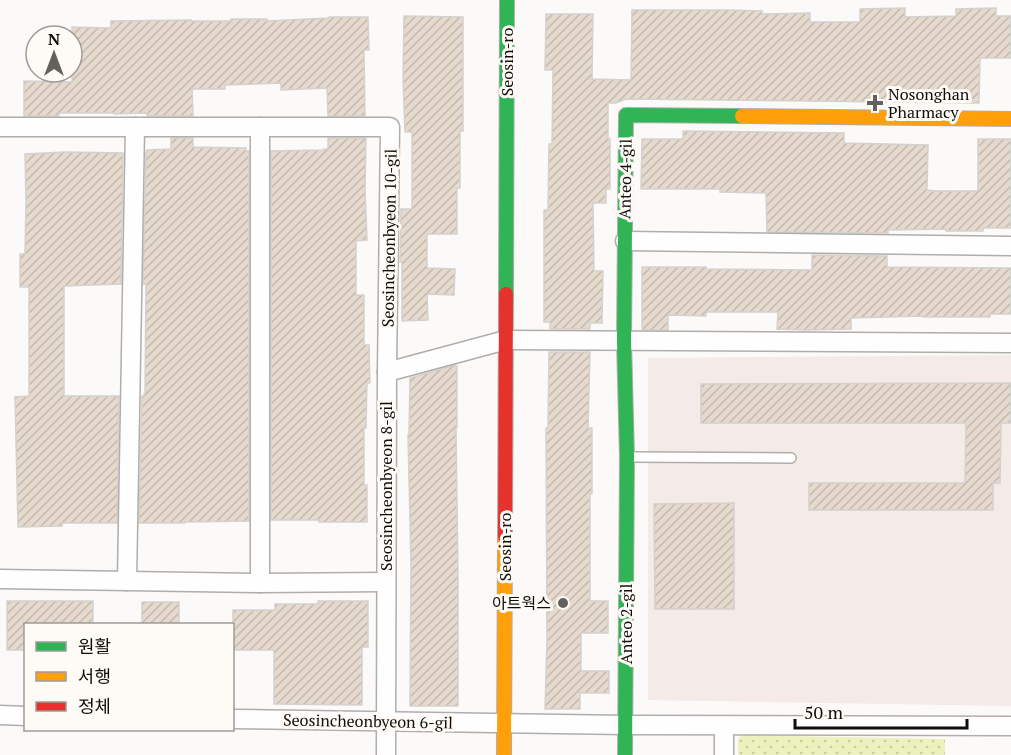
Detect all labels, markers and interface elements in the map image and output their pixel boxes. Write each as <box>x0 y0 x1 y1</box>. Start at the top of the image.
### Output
north arrow <box>24 24 84 84</box>
text: N <box>48 28 60 50</box>
street label: Seosin-ro <box>496 28 518 96</box>
place label: Nosonghan Pharmacy <box>888 83 970 123</box>
marker: Nosonghan Pharmacy <box>866 94 884 112</box>
street label: Anteo 4-gil <box>613 138 637 219</box>
street label: Seosincheonbyeon 10-gil <box>376 148 402 327</box>
street label: Seosincheonbyeon 8-gil <box>375 401 397 571</box>
street label: Seosin-ro <box>494 513 516 581</box>
street label: Anteo 2-gil <box>615 584 637 664</box>
place label: 아트웍스 <box>492 592 551 614</box>
marker: 아트웍스 <box>556 596 570 610</box>
legend <box>24 623 234 731</box>
text: 원활 <box>78 634 111 658</box>
text: 서행 <box>78 664 111 688</box>
scale bar <box>795 692 968 730</box>
text: 정체 <box>78 694 111 718</box>
text: 50 m <box>804 700 844 724</box>
street label: Seosincheonbyeon 6-gil <box>283 709 453 733</box>

